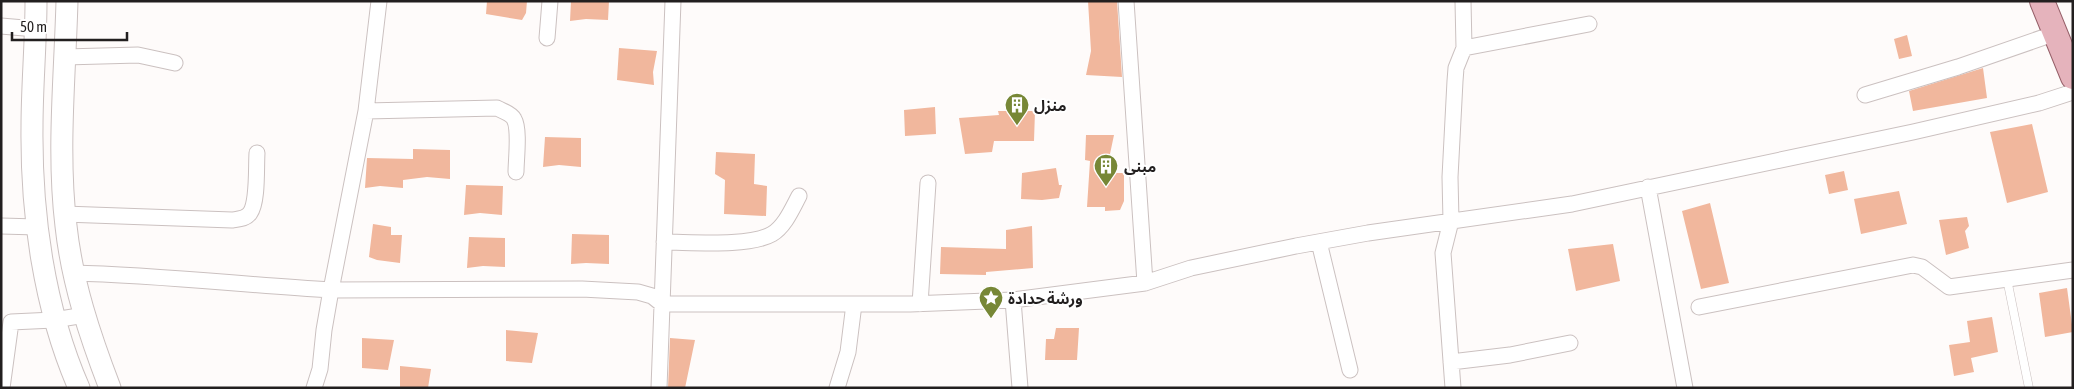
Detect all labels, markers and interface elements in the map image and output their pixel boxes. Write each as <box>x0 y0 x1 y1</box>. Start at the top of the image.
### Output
scale bar <box>12 10 128 42</box>
text: 50 m <box>20 18 47 35</box>
building icon: منزل <box>1004 92 1030 126</box>
place label: منزل <box>1034 97 1066 115</box>
building icon: مبنى <box>1093 153 1119 187</box>
place label: مبنى <box>1124 158 1156 176</box>
place icon: ورشة حدادة <box>978 285 1004 319</box>
place label: ورشة حدادة <box>1008 290 1083 308</box>

